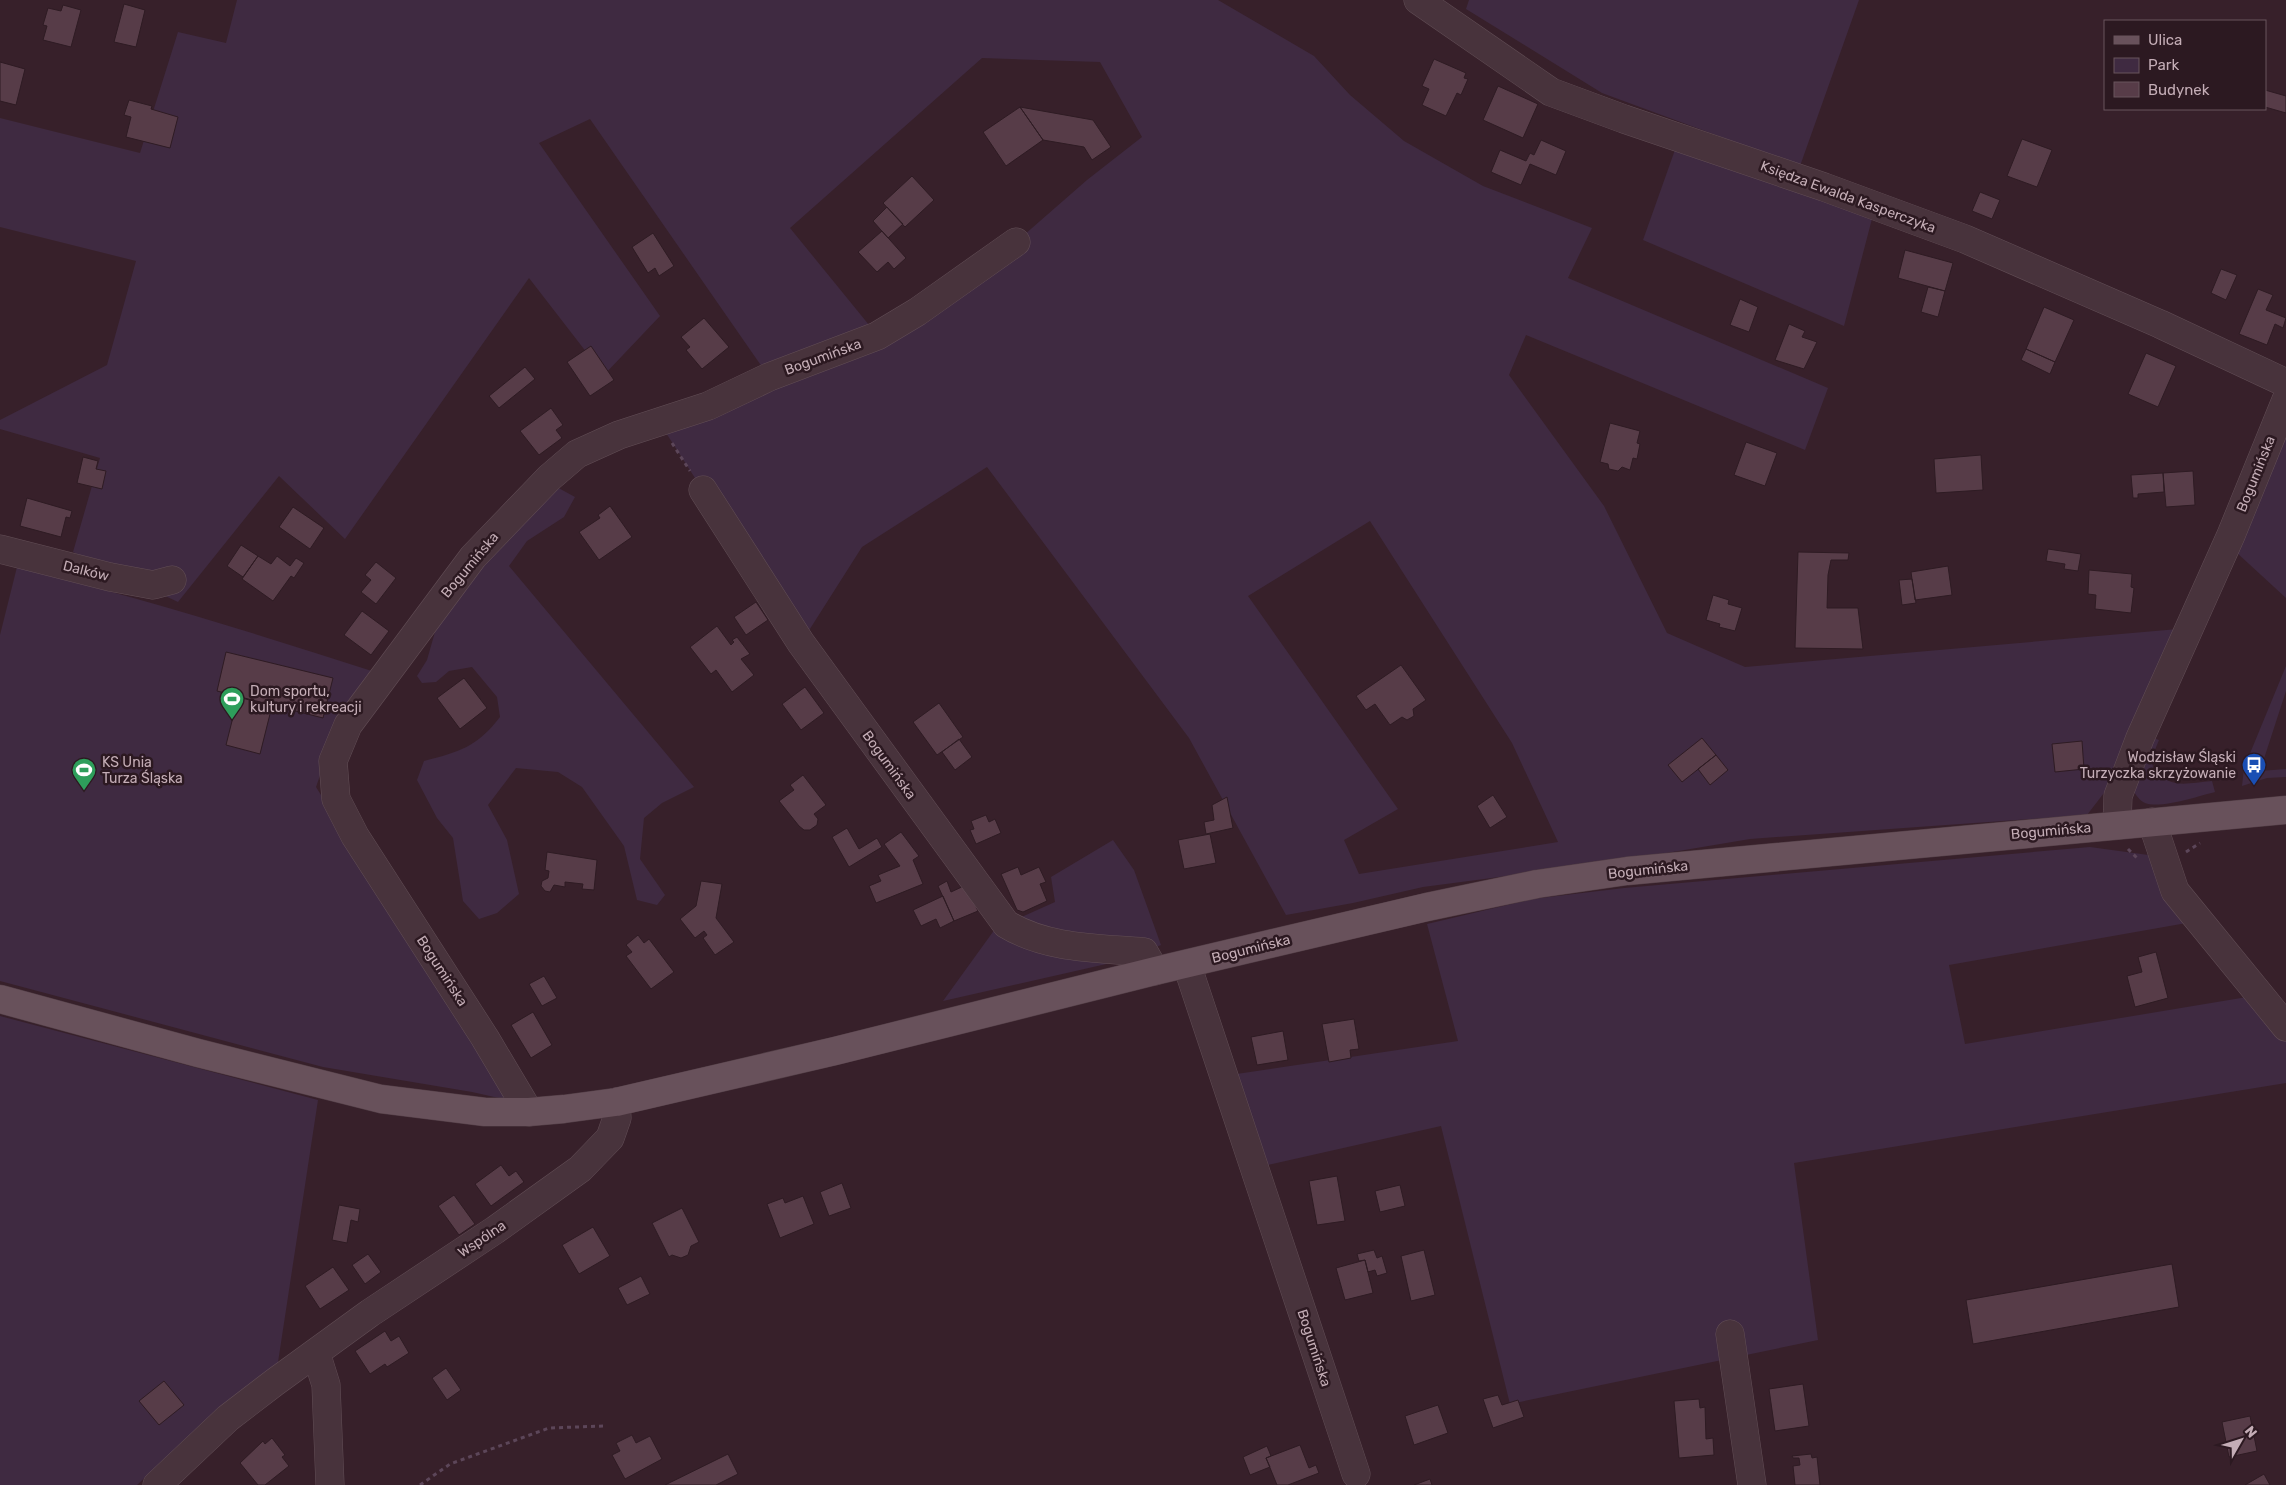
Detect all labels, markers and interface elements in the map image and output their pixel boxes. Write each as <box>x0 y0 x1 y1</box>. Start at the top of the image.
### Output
legend <box>2104 20 2266 110</box>
text: Ulica <box>2148 31 2182 49</box>
text: Park <box>2148 56 2179 74</box>
text: Budynek <box>2148 81 2210 99</box>
street label: Księdza Ewalda Kasperczyka <box>1758 157 1938 237</box>
street label: Bogumińska <box>782 335 864 379</box>
street label: Bogumińska <box>2233 434 2279 514</box>
street label: Bogumińska <box>438 529 502 601</box>
street label: Dalków <box>61 557 111 585</box>
place label: Dom sportu, kultury i rekreacji <box>250 683 362 716</box>
sports icon: Dom sportu, kultury i rekreacji <box>219 686 245 720</box>
street label: Bogumińska <box>858 727 920 803</box>
place label: Wodzisław Śląski Turzyczka skrzyżowanie <box>2080 748 2236 782</box>
bus stop icon: Wodzisław Śląski Turzyczka skrzyżowanie <box>2241 752 2267 786</box>
place label: KS Unia Turza Śląska <box>102 754 183 787</box>
sports icon: KS Unia Turza Śląska <box>71 757 97 791</box>
street label: Bogumińska <box>2010 819 2092 843</box>
street label: Bogumińska <box>1607 857 1689 883</box>
street label: Bogumińska <box>1210 931 1292 967</box>
street label: Bogumińska <box>413 933 471 1009</box>
street label: Wspólna <box>455 1217 509 1261</box>
street label: Bogumińska <box>1293 1307 1335 1389</box>
north arrow <box>2216 1415 2266 1465</box>
text: N <box>2241 1423 2260 1441</box>

